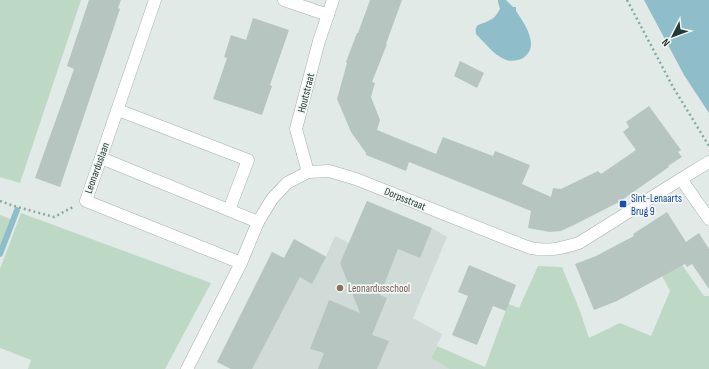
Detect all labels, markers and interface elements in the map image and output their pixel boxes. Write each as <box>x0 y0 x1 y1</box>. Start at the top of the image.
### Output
north arrow <box>653 16 693 56</box>
text: N <box>659 36 673 49</box>
street label: Houtstraat <box>295 71 317 114</box>
street label: Leonarduslaan <box>82 140 112 195</box>
street label: Dorpsstraat <box>382 185 428 213</box>
place label: Sint-Lenaarts Brug 9 <box>631 192 682 218</box>
marker: Sint-Lenaarts Brug 9 <box>618 199 628 209</box>
place label: Leonardusschool <box>348 282 410 295</box>
marker: Leonardusschool <box>335 283 345 293</box>

